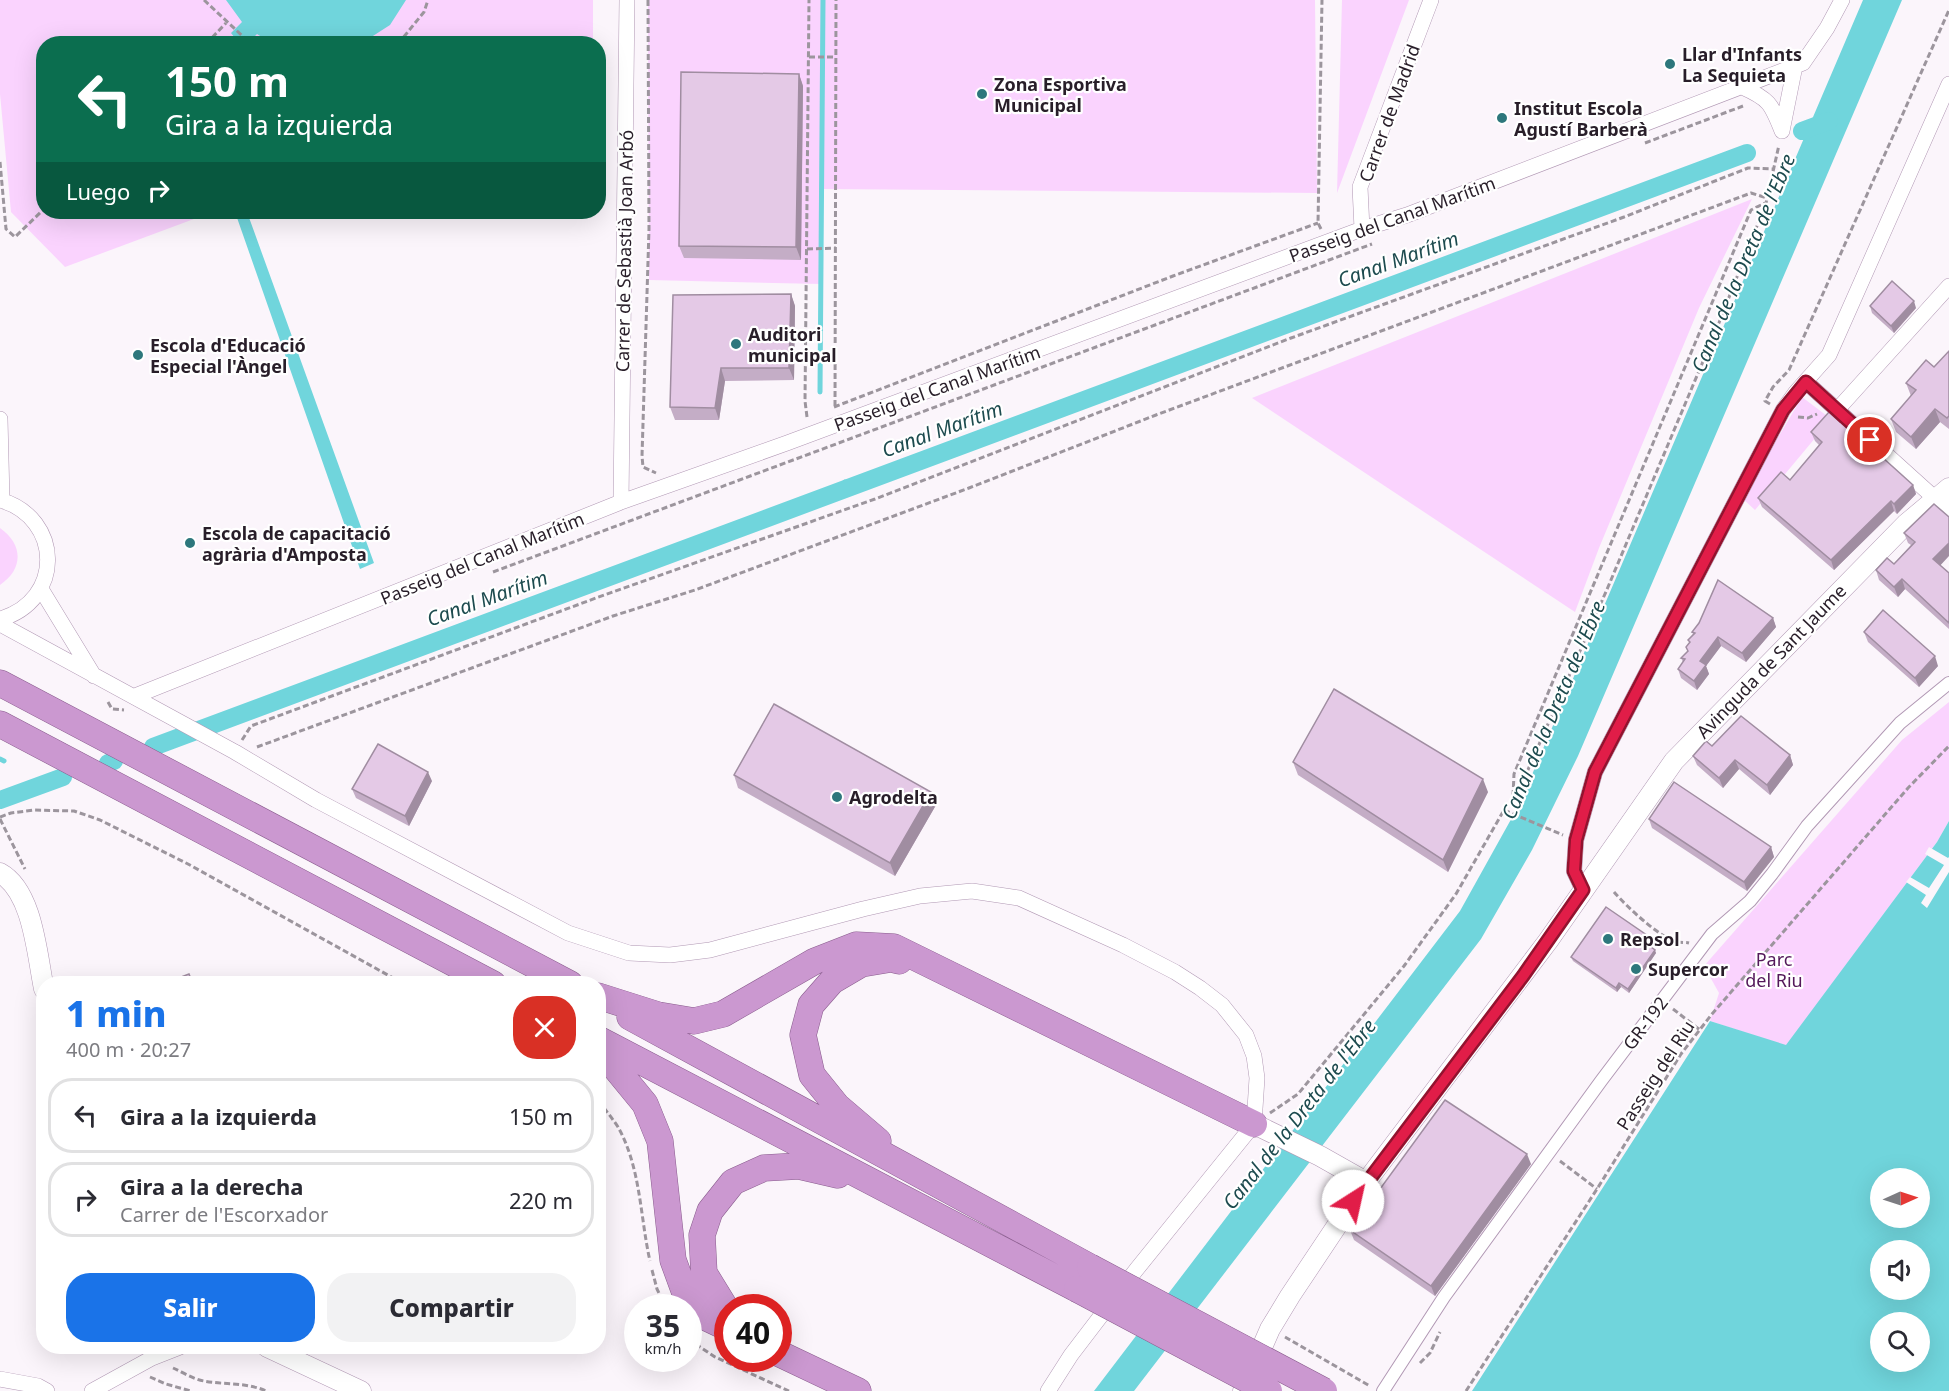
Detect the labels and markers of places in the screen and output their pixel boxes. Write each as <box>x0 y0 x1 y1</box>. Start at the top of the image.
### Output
place label: Llar d'Infants La Sequieta <box>1682 42 1802 87</box>
marker: Llar d'Infants La Sequieta <box>1663 57 1677 71</box>
place label: Zona Esportiva Municipal <box>994 72 1127 117</box>
marker: Zona Esportiva Municipal <box>975 87 989 101</box>
place label: Institut Escola Agustí Barberà <box>1514 96 1648 141</box>
marker: Institut Escola Agustí Barberà <box>1495 111 1509 125</box>
place label: Auditori municipal <box>748 322 837 367</box>
place label: Escola d'Educació Especial l'Àngel <box>150 333 306 378</box>
marker: Auditori municipal <box>729 337 743 351</box>
marker: Escola d'Educació Especial l'Àngel <box>131 348 145 362</box>
pin <box>1844 414 1895 465</box>
place label: Escola de capacitació agrària d'Amposta <box>202 521 391 566</box>
marker: Escola de capacitació agrària d'Amposta <box>183 536 197 550</box>
place label: Agrodelta <box>849 785 938 809</box>
marker: Agrodelta <box>830 790 844 804</box>
place label: Repsol <box>1620 927 1680 951</box>
marker: Repsol <box>1601 932 1615 946</box>
place label: Supercor <box>1648 957 1728 981</box>
marker: Supercor <box>1629 962 1643 976</box>

